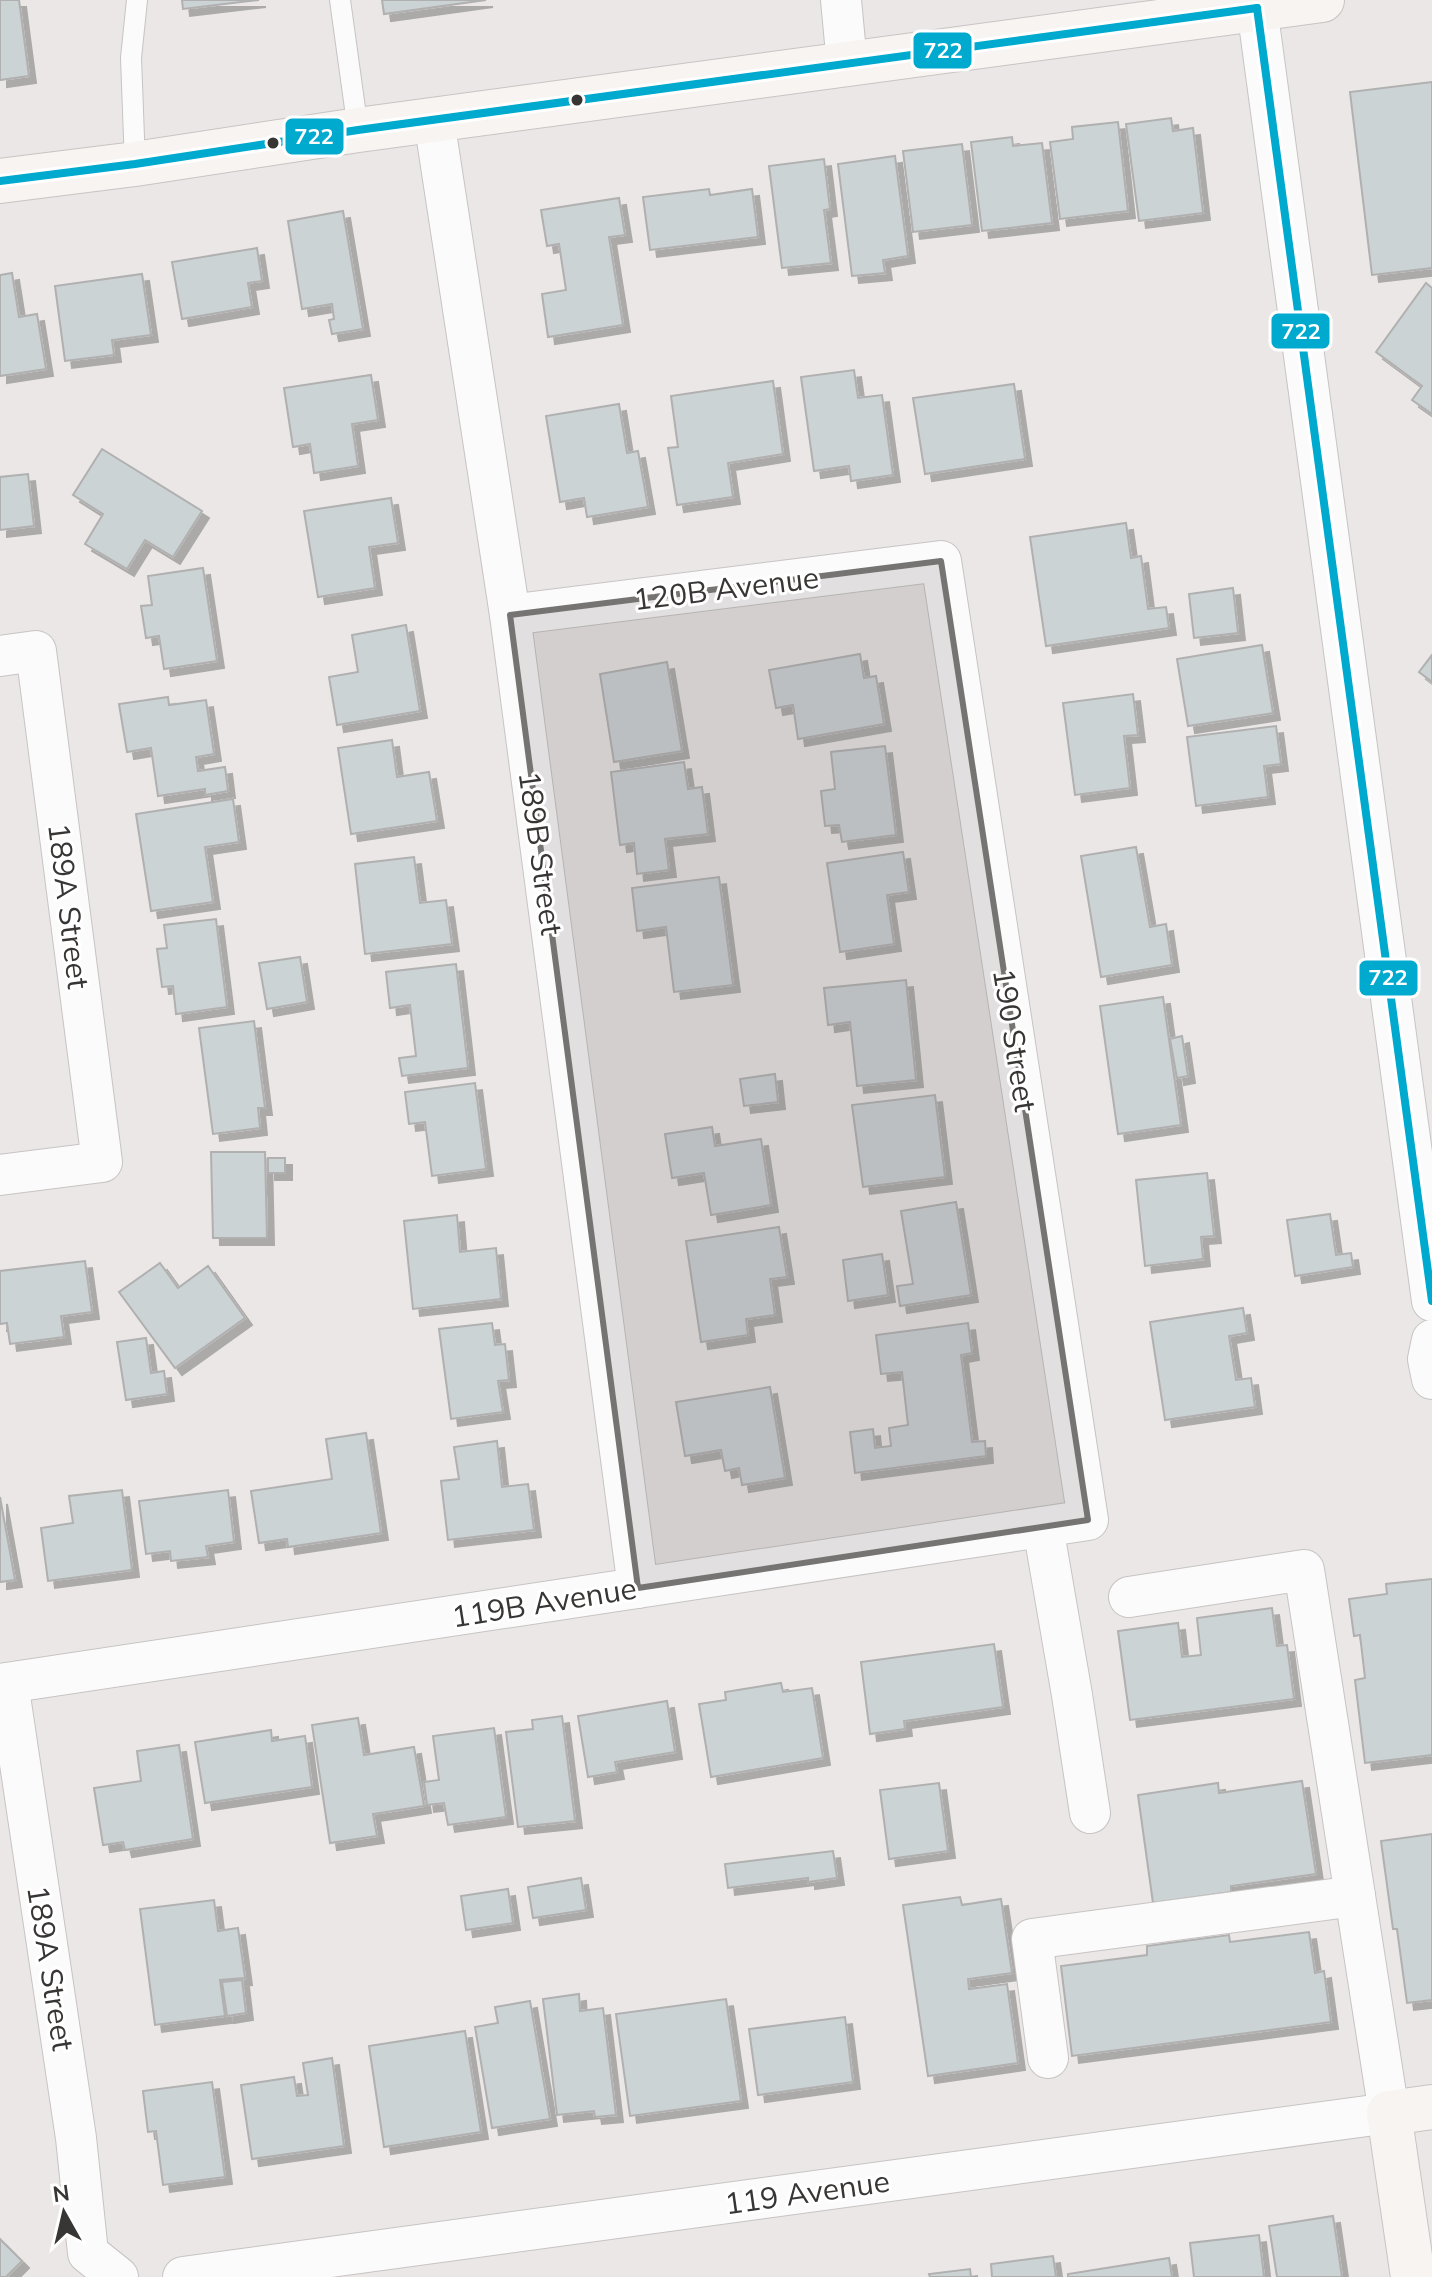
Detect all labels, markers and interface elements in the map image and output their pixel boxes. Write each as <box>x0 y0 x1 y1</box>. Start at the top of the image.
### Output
line badge: 722 <box>912 31 973 70</box>
text: 722 <box>923 36 963 64</box>
unlabelled marker <box>569 92 585 108</box>
line badge: 722 <box>284 117 345 156</box>
text: 722 <box>294 122 334 150</box>
unlabelled marker <box>265 135 281 151</box>
line badge: 722 <box>1270 312 1331 350</box>
text: 722 <box>1281 317 1321 345</box>
street label: 120B Avenue <box>631 558 821 618</box>
street label: 189B Street <box>511 769 571 937</box>
street label: 189A Street <box>40 821 98 991</box>
line badge: 722 <box>1358 959 1419 997</box>
text: 722 <box>1368 963 1408 991</box>
street label: 190 Street <box>985 966 1045 1114</box>
street label: 119B Avenue <box>449 1569 639 1635</box>
street label: 189A Street <box>19 1883 83 2053</box>
street label: 119 Avenue <box>722 2162 892 2222</box>
north arrow <box>24 2173 104 2253</box>
text: N <box>51 2178 71 2208</box>

